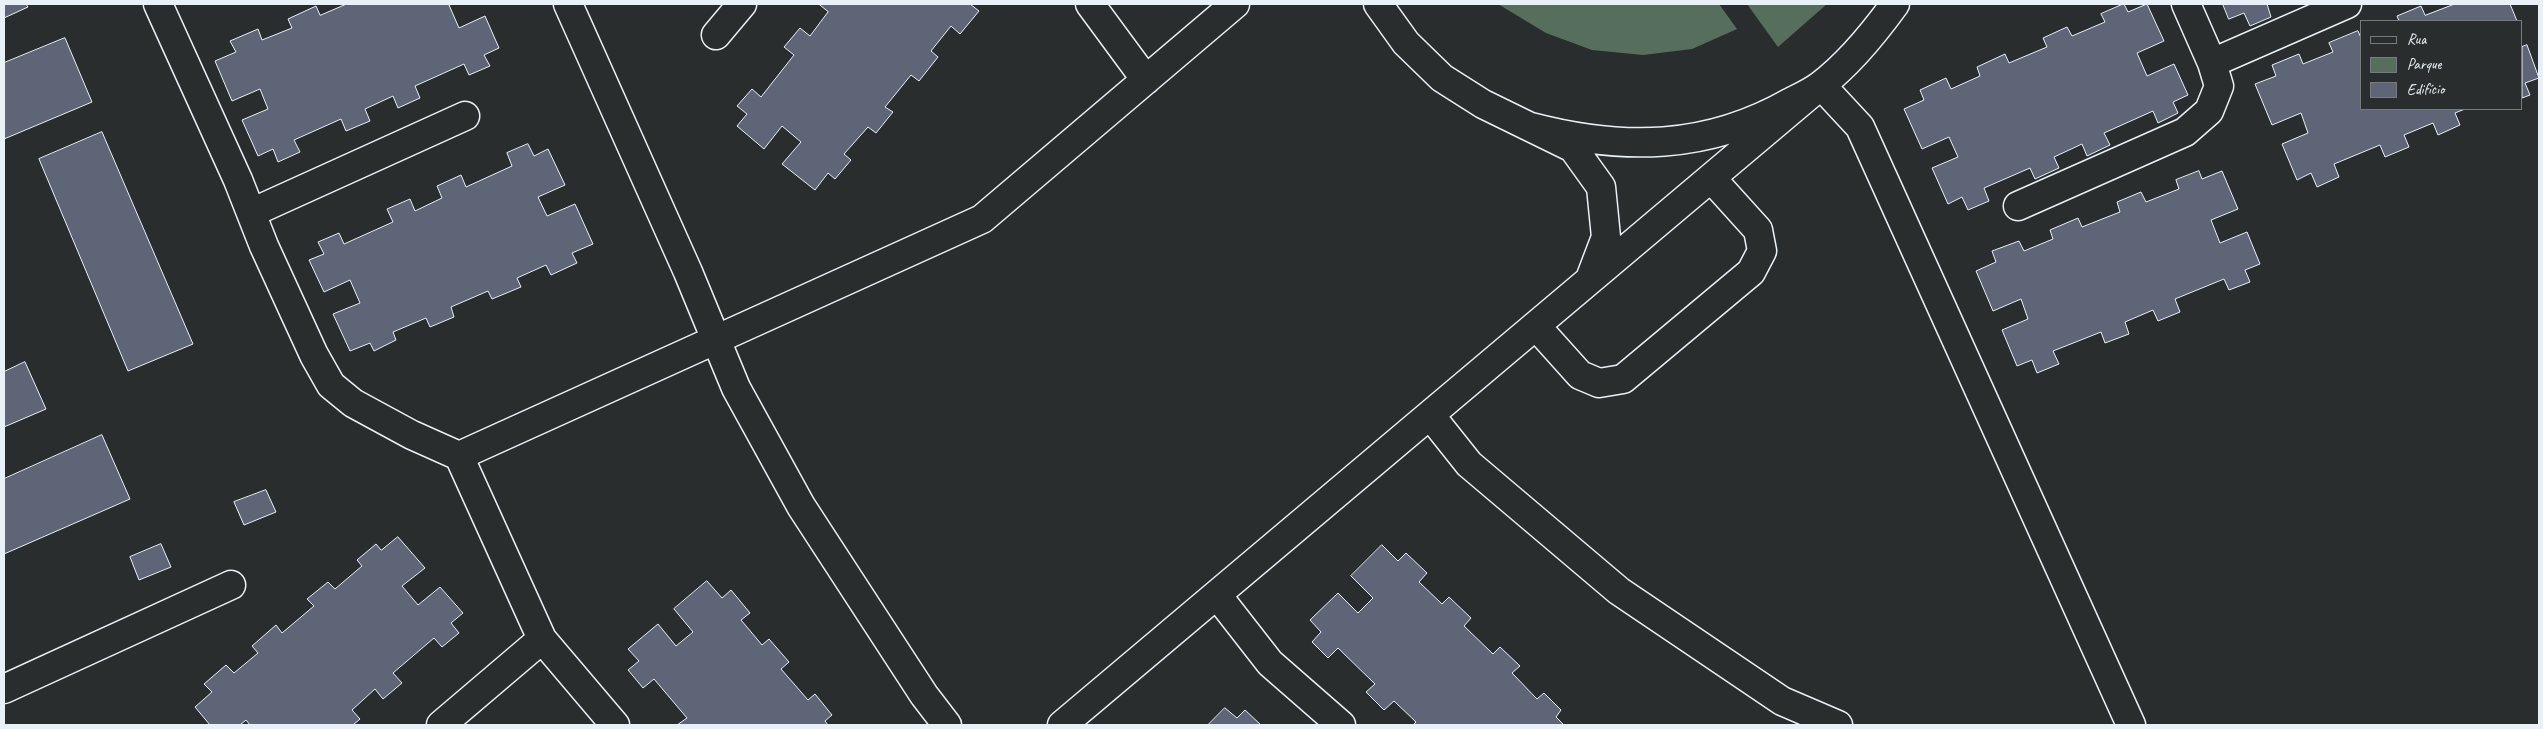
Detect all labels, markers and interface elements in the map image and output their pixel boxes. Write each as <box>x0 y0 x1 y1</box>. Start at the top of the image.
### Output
legend <box>2360 20 2523 110</box>
text: Rua <box>2407 30 2426 49</box>
text: Parque <box>2407 55 2441 74</box>
text: Edifício <box>2407 80 2444 99</box>

